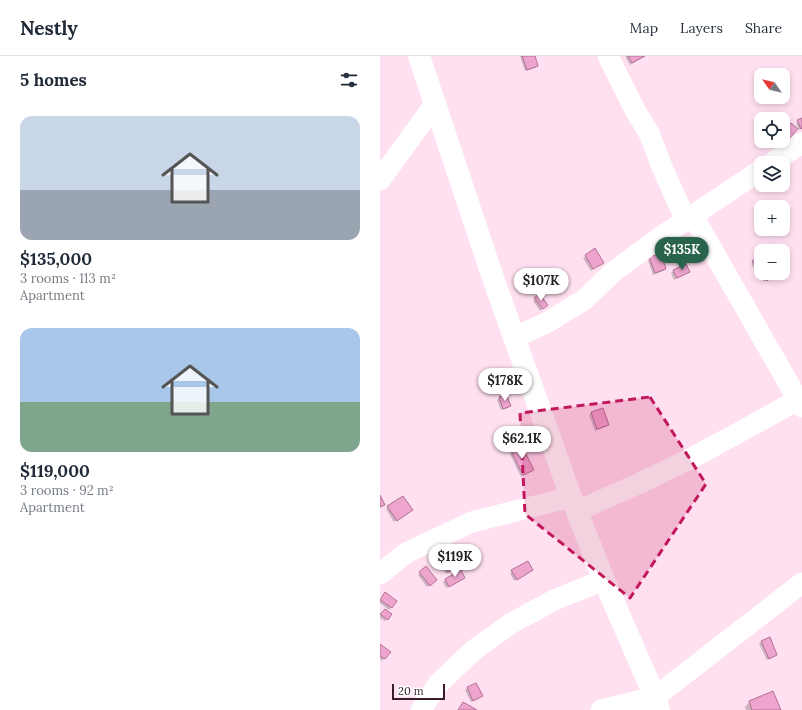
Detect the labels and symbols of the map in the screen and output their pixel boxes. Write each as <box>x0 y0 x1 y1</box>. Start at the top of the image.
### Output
north arrow <box>754 68 790 104</box>
pin: $135K <box>654 237 710 271</box>
pin: $107K <box>513 268 569 302</box>
pin: $178K <box>477 368 533 402</box>
pin: $62.1K <box>489 426 555 460</box>
pin: $119K <box>427 544 483 578</box>
scale bar <box>392 682 445 701</box>

